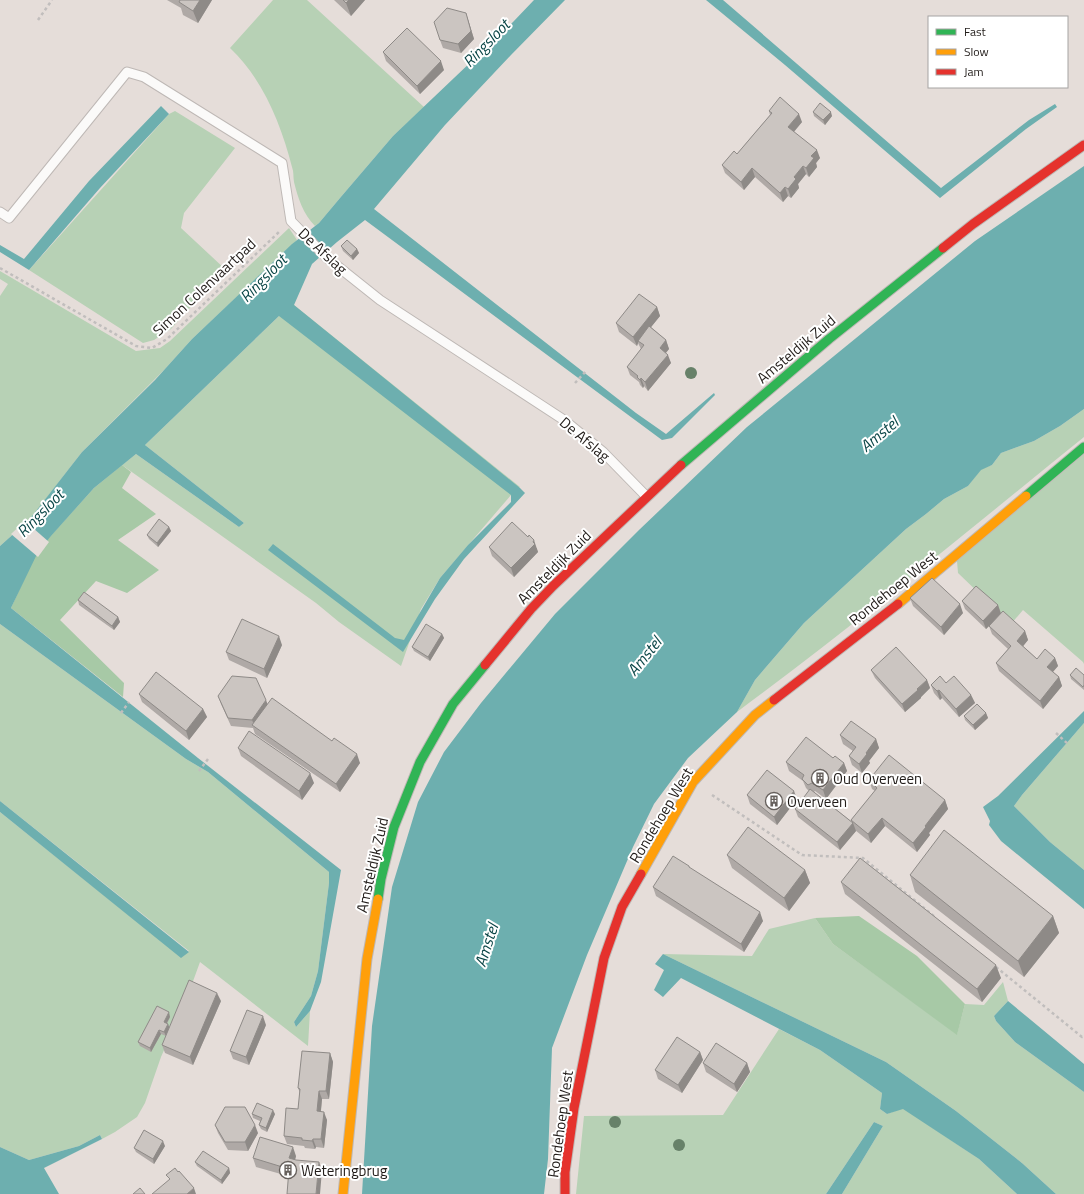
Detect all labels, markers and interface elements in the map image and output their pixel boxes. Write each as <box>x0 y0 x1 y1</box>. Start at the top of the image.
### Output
water label: Ringsloot <box>457 12 516 73</box>
legend <box>928 16 1068 88</box>
text: Fast <box>964 22 987 41</box>
text: Slow <box>964 42 989 61</box>
text: Jam <box>964 62 984 81</box>
street label: De Afslag <box>293 222 353 280</box>
street label: Simon Colenvaartpad <box>147 233 261 341</box>
water label: Ringsloot <box>234 247 293 308</box>
street label: Amsteldijk Zuid <box>752 309 840 389</box>
water label: Amstel <box>854 410 905 457</box>
street label: De Afslag <box>555 411 616 467</box>
water label: Ringsloot <box>11 482 70 543</box>
street label: Amsteldijk Zuid <box>512 525 596 609</box>
street label: Rondehoep West <box>844 545 943 631</box>
water label: Amstel <box>621 630 668 681</box>
street label: Rondehoep West <box>623 762 699 867</box>
place label: Oud Overveen <box>833 767 922 790</box>
building icon: Oud Overveen <box>810 768 830 788</box>
place label: Overveen <box>787 790 847 813</box>
building icon: Overveen <box>764 791 784 811</box>
street label: Amsteldijk Zuid <box>350 815 394 915</box>
water label: Amstel <box>468 919 505 970</box>
street label: Rondehoep West <box>541 1068 579 1179</box>
place label: Weteringbrug <box>301 1159 388 1182</box>
building icon: Weteringbrug <box>278 1160 298 1180</box>

